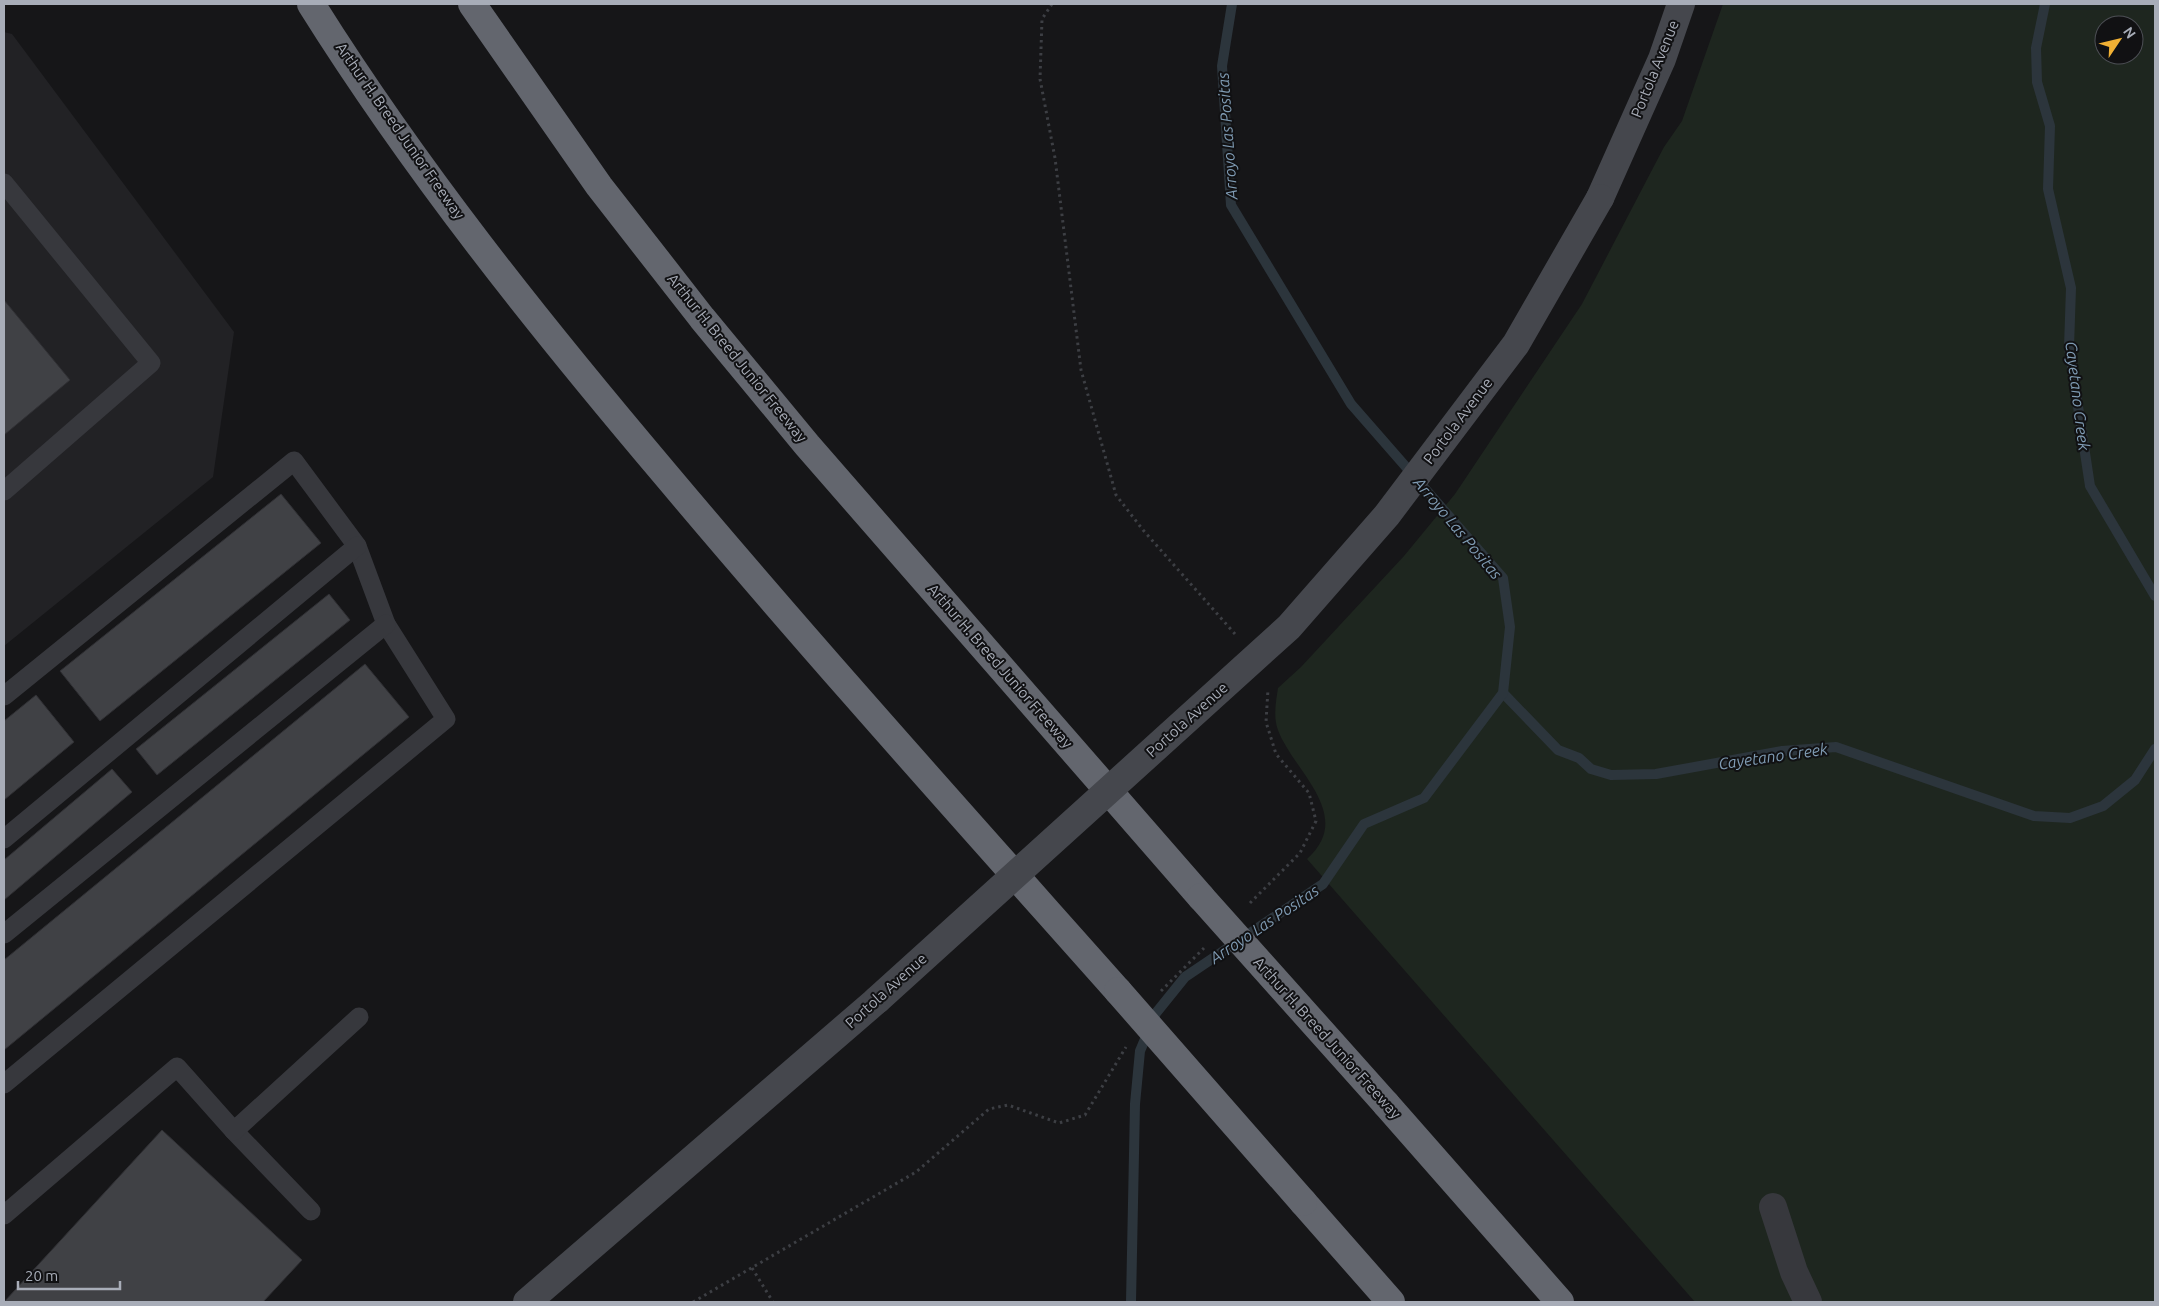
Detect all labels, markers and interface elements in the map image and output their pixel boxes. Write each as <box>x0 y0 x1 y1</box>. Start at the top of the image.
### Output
north arrow <box>2094 15 2144 65</box>
street label: Portola Avenue <box>1627 18 1682 120</box>
text: N <box>2120 24 2139 41</box>
street label: Arthur H. Breed Junior Freeway <box>333 39 468 222</box>
water label: Arroyo Las Positas <box>1214 72 1240 201</box>
street label: Arthur H. Breed Junior Freeway <box>664 270 811 445</box>
water label: Cayetano Creek <box>2062 340 2094 453</box>
street label: Portola Avenue <box>1420 374 1496 467</box>
water label: Arroyo Las Positas <box>1409 473 1506 583</box>
street label: Arthur H. Breed Junior Freeway <box>925 580 1076 751</box>
street label: Portola Avenue <box>1143 679 1231 761</box>
water label: Cayetano Creek <box>1717 739 1830 773</box>
water label: Arroyo Las Positas <box>1205 881 1322 968</box>
street label: Portola Avenue <box>842 950 930 1032</box>
street label: Arthur H. Breed Junior Freeway <box>1250 953 1404 1122</box>
scale bar <box>18 1258 120 1290</box>
text: 20 m <box>25 1267 58 1284</box>

